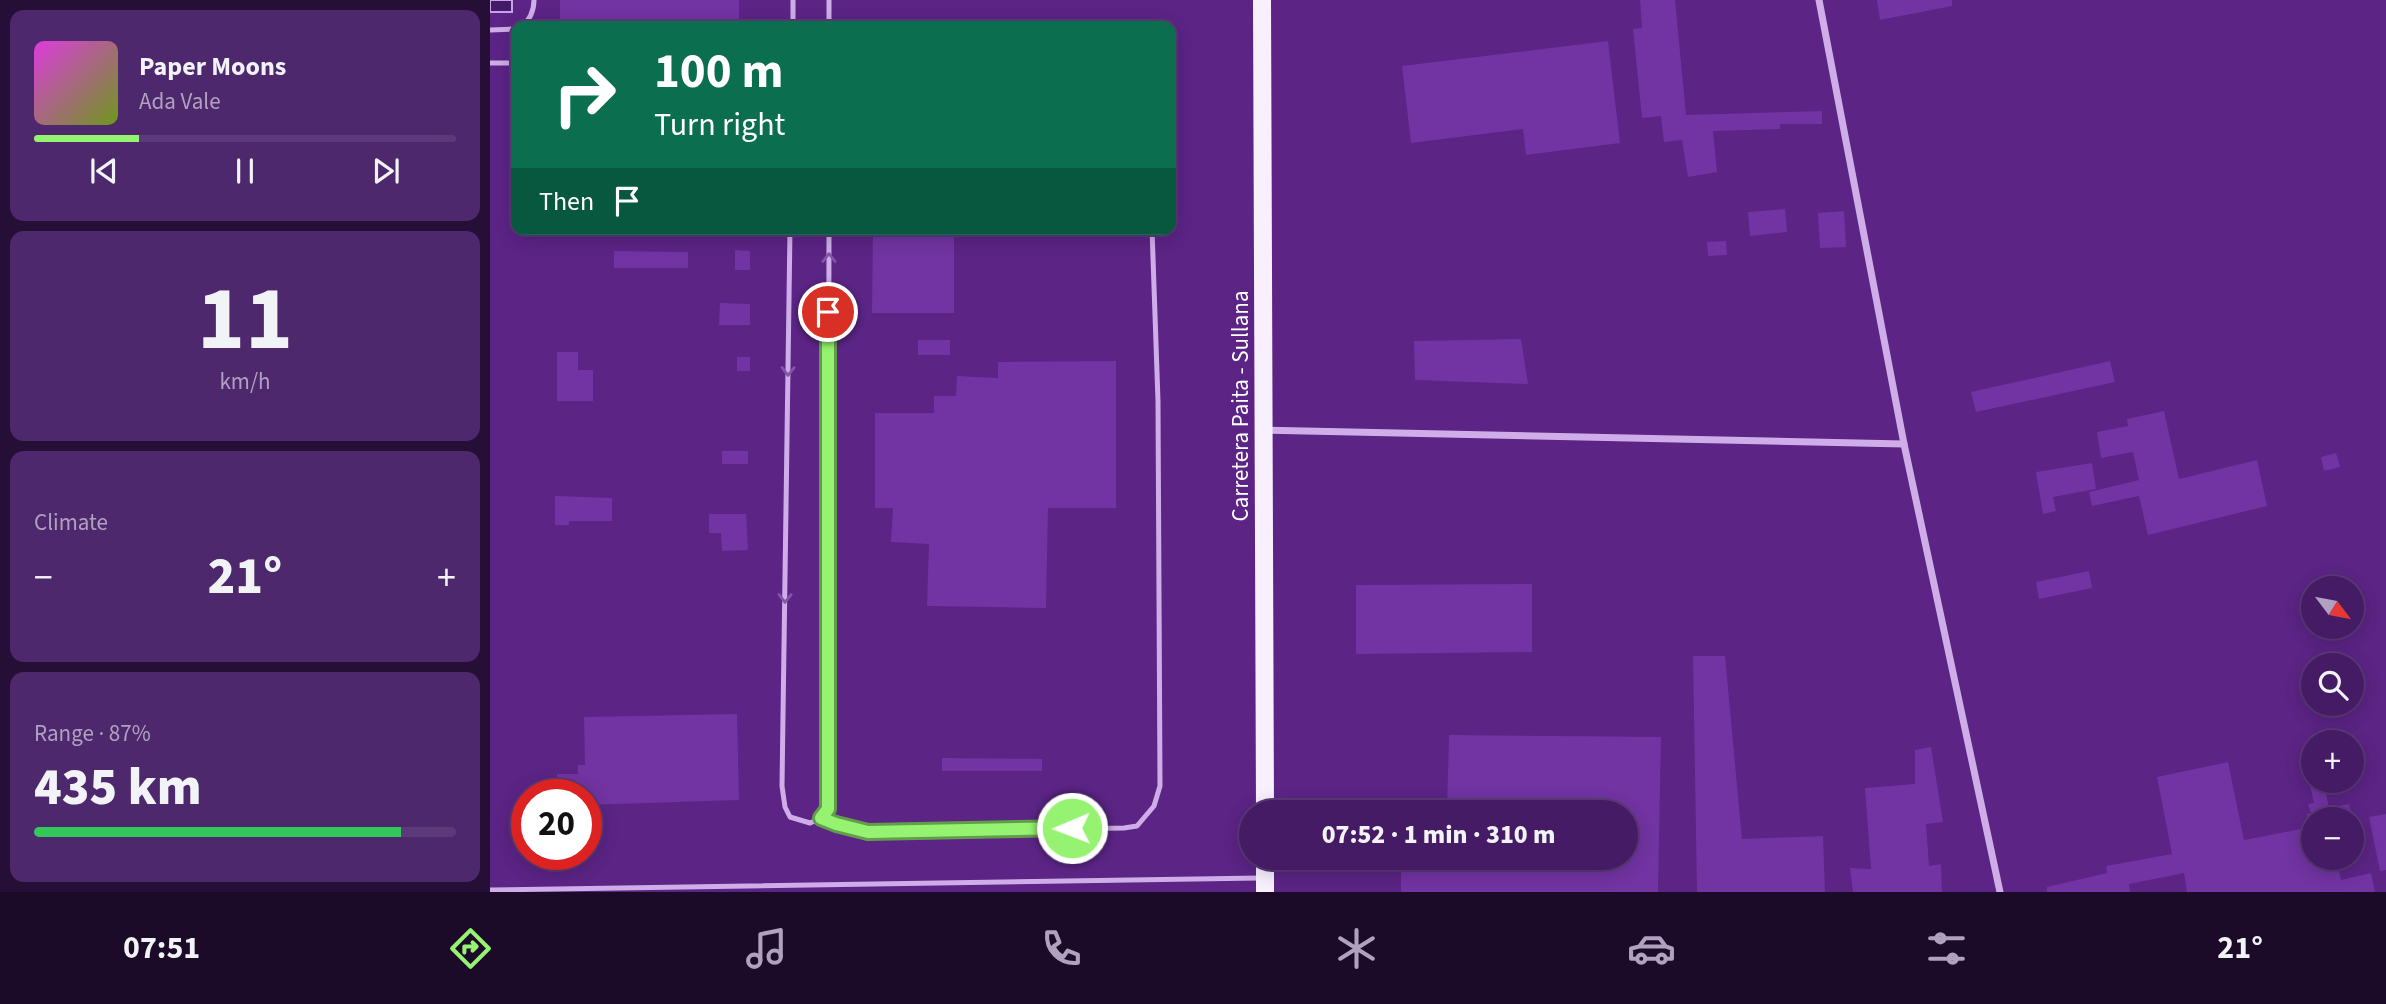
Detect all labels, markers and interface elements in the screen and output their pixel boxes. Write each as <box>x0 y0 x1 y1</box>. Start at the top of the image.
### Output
text: 100 m <box>654 37 783 107</box>
text: Paper Moons <box>139 48 286 85</box>
icon: right <box>539 49 630 140</box>
text: Ada Vale <box>139 85 221 118</box>
text: Turn right <box>654 102 785 148</box>
icon: previous <box>85 152 123 190</box>
icon: pause <box>226 152 264 190</box>
icon: next <box>367 152 405 190</box>
icon: arrive <box>608 182 646 220</box>
text: Then <box>539 183 594 220</box>
one-way arrow <box>821 253 837 263</box>
text: 11 <box>197 255 293 384</box>
pin <box>798 282 858 342</box>
street label: Carretera Paita - Sullana <box>1224 291 1257 521</box>
icon: arrive <box>809 293 847 331</box>
text: km/h <box>219 365 271 398</box>
one-way arrow <box>780 366 796 377</box>
text: Climate <box>34 506 108 539</box>
text: 21° <box>208 540 282 614</box>
text: − <box>34 551 53 605</box>
text: + <box>437 551 456 605</box>
north arrow <box>2301 576 2364 639</box>
map controls <box>2301 576 2364 870</box>
one-way arrow <box>777 593 792 604</box>
button: search <box>2301 653 2364 716</box>
text: Range · 87% <box>34 717 151 750</box>
button: + <box>2301 730 2364 793</box>
text: 435 km <box>34 751 202 825</box>
speed limit sign: 20 <box>511 779 602 870</box>
position arrow <box>1035 791 1109 865</box>
button: − <box>2301 807 2364 870</box>
text: 07:52 · 1 min · 310 m <box>1322 816 1555 853</box>
icon: directions <box>446 924 495 973</box>
icon: music <box>742 924 791 973</box>
icon: phone <box>1037 924 1086 973</box>
icon: climate <box>1332 924 1381 973</box>
icon: car <box>1627 924 1676 973</box>
icon: filters <box>1922 924 1971 973</box>
text: 07:51 <box>123 925 200 971</box>
text: 21° <box>2217 925 2263 971</box>

